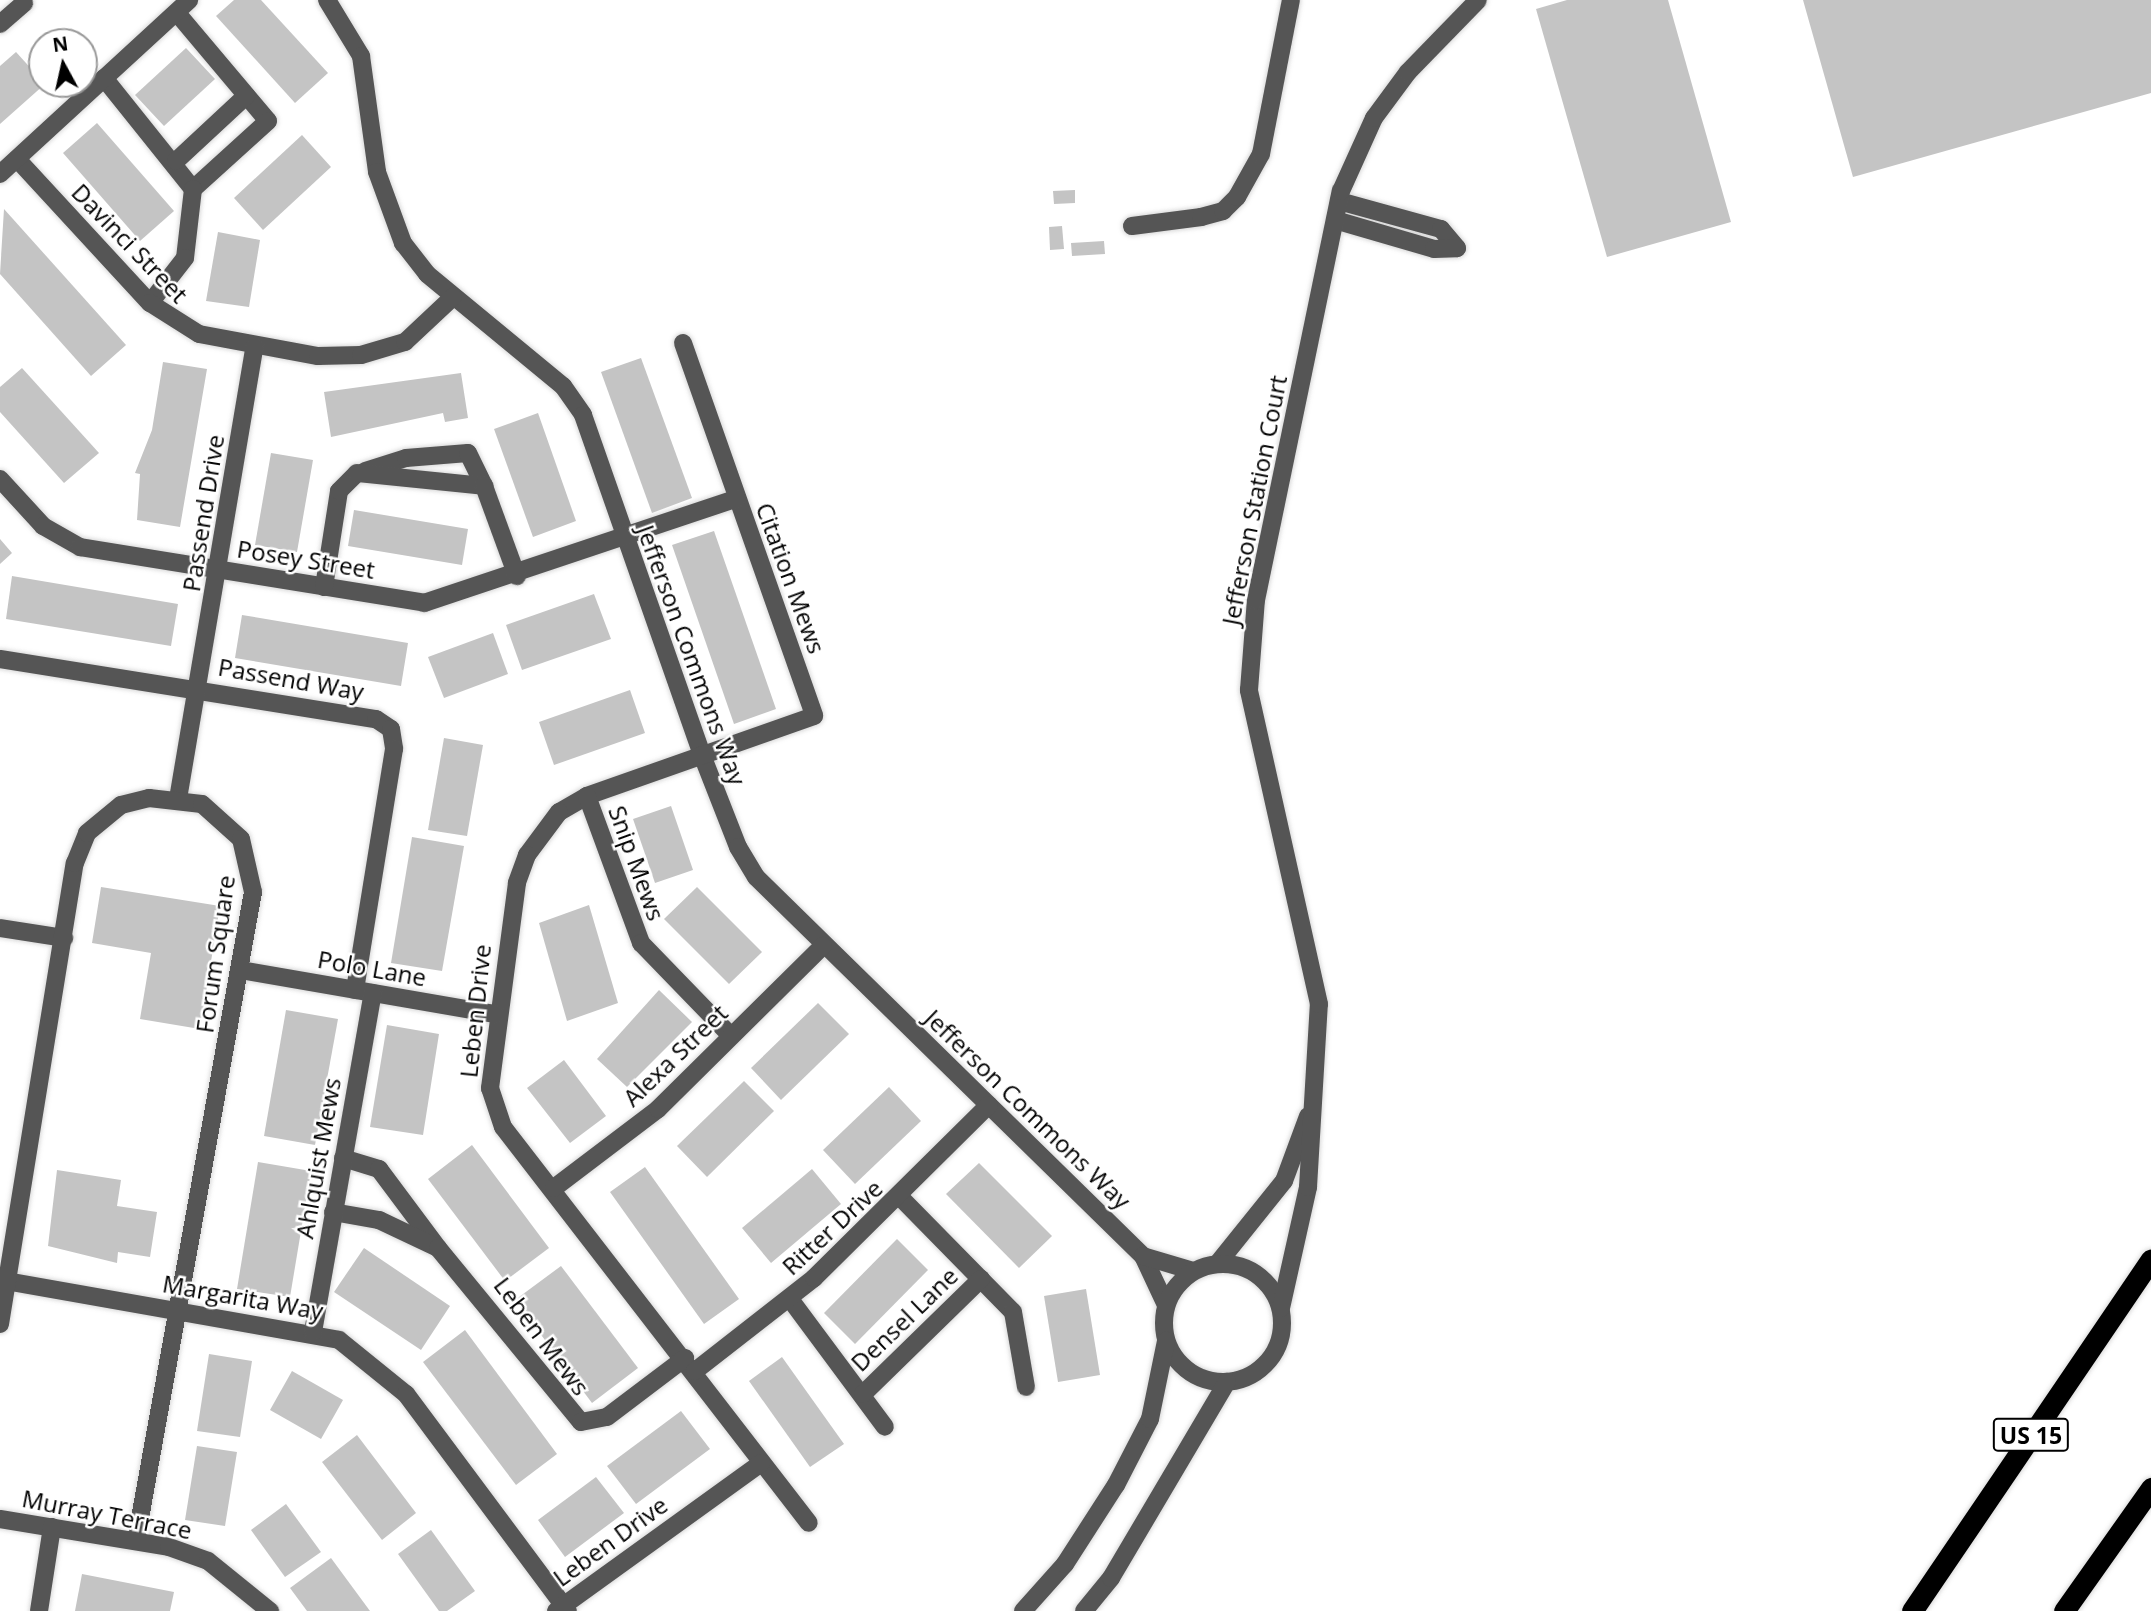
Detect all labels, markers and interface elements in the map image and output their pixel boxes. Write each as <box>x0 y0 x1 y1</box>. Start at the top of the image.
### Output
north arrow <box>28 28 98 98</box>
text: N <box>51 30 70 58</box>
street label: Davinci Street <box>66 177 194 309</box>
street label: Jefferson Station Court <box>1216 373 1292 627</box>
street label: Passend Drive <box>176 432 230 594</box>
street label: Citation Mews <box>750 499 832 657</box>
street label: Jefferson Commons Way <box>632 521 752 789</box>
street label: Posey Street <box>235 534 377 584</box>
street label: Passend Way <box>216 652 366 706</box>
street label: Snip Mews <box>603 802 671 924</box>
street label: Forum Square <box>190 873 240 1035</box>
street label: Leben Drive <box>454 943 496 1079</box>
street label: Polo Lane <box>316 944 428 992</box>
street label: Alexa Street <box>617 998 733 1112</box>
street label: Jefferson Commons Way <box>919 1003 1137 1215</box>
street label: Ahlquist Mews <box>290 1075 346 1241</box>
street label: Ritter Drive <box>776 1173 888 1281</box>
street label: Densel Lane <box>845 1261 963 1377</box>
street label: Margarita Way <box>160 1269 326 1325</box>
street label: Leben Mews <box>488 1271 596 1401</box>
road number: US 15 <box>1993 1416 2070 1454</box>
street label: Murray Terrace <box>20 1483 194 1545</box>
street label: Leben Drive <box>547 1490 673 1592</box>

